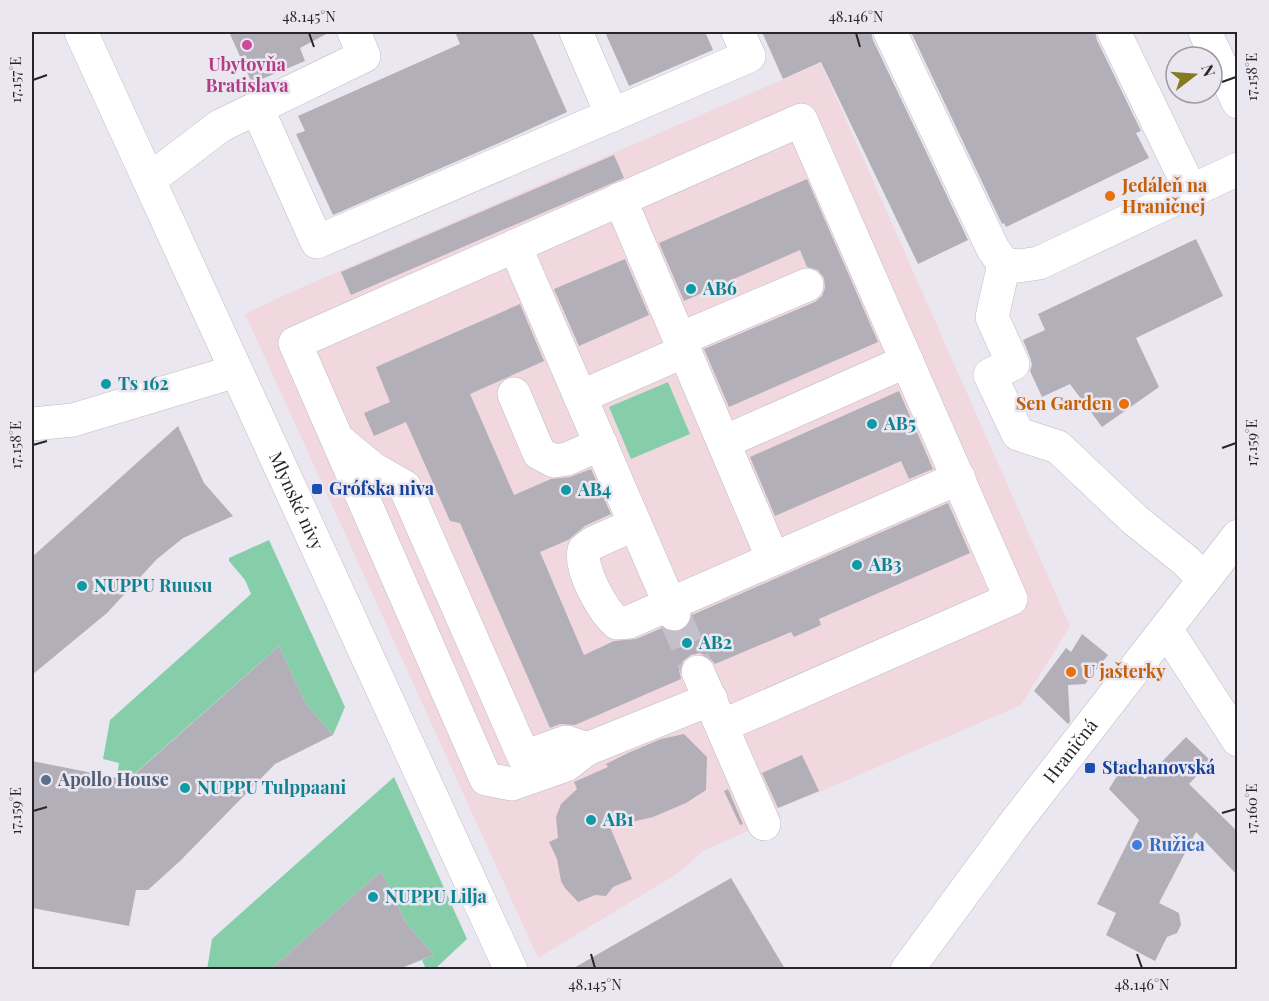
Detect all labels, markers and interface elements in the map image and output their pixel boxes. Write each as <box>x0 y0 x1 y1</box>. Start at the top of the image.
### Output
text: 48.145°N <box>282 6 336 26</box>
text: 48.146°N <box>828 6 884 26</box>
marker: Ubytovňa Bratislava <box>240 38 254 52</box>
north arrow <box>1164 45 1224 105</box>
place label: Ubytovňa Bratislava <box>205 52 289 97</box>
text: 17.158°E <box>1241 53 1261 101</box>
text: 17.157°E <box>5 57 25 103</box>
text: N <box>1197 62 1221 79</box>
place label: Jedáleň na Hraničnej <box>1121 173 1208 218</box>
marker: Jedáleň na Hraničnej <box>1103 189 1117 203</box>
place label: AB6 <box>702 276 737 300</box>
marker: AB6 <box>684 282 698 296</box>
place label: Ts 162 <box>118 371 169 395</box>
marker: Ts 162 <box>99 377 113 391</box>
place label: Sen Garden <box>1016 391 1112 415</box>
marker: Sen Garden <box>1117 397 1131 411</box>
place label: AB5 <box>883 411 916 435</box>
marker: AB5 <box>865 417 879 431</box>
text: 17.159°E <box>1241 419 1261 467</box>
text: 17.158°E <box>5 421 25 469</box>
street label: Mlynské nivy <box>264 448 330 554</box>
place label: Grófska niva <box>329 476 435 500</box>
place label: AB4 <box>577 477 611 501</box>
marker: Grófska niva <box>310 482 324 496</box>
marker: AB4 <box>559 483 573 497</box>
place label: AB3 <box>868 552 902 576</box>
marker: AB3 <box>850 558 864 572</box>
place label: NUPPU Ruusu <box>94 573 213 597</box>
marker: NUPPU Ruusu <box>75 579 89 593</box>
place label: AB2 <box>698 630 732 654</box>
marker: AB2 <box>680 636 694 650</box>
place label: U jašterky <box>1083 659 1166 683</box>
marker: U jašterky <box>1064 665 1078 679</box>
street label: Hraničná <box>1037 714 1102 788</box>
place label: Stachanovská <box>1102 755 1216 779</box>
marker: Stachanovská <box>1083 761 1097 775</box>
place label: Apollo House <box>57 767 169 791</box>
marker: Apollo House <box>39 773 53 787</box>
place label: NUPPU Tulppaani <box>197 775 347 799</box>
marker: NUPPU Tulppaani <box>178 781 192 795</box>
text: 17.160°E <box>1241 784 1261 834</box>
text: 17.159°E <box>5 787 25 835</box>
place label: AB1 <box>602 807 634 831</box>
marker: AB1 <box>584 813 598 827</box>
place label: Ružica <box>1149 832 1205 856</box>
marker: Ružica <box>1130 838 1144 852</box>
place label: NUPPU Lilja <box>385 884 488 908</box>
marker: NUPPU Lilja <box>366 890 380 904</box>
text: 48.145°N <box>568 974 622 994</box>
text: 48.146°N <box>1114 974 1170 994</box>

